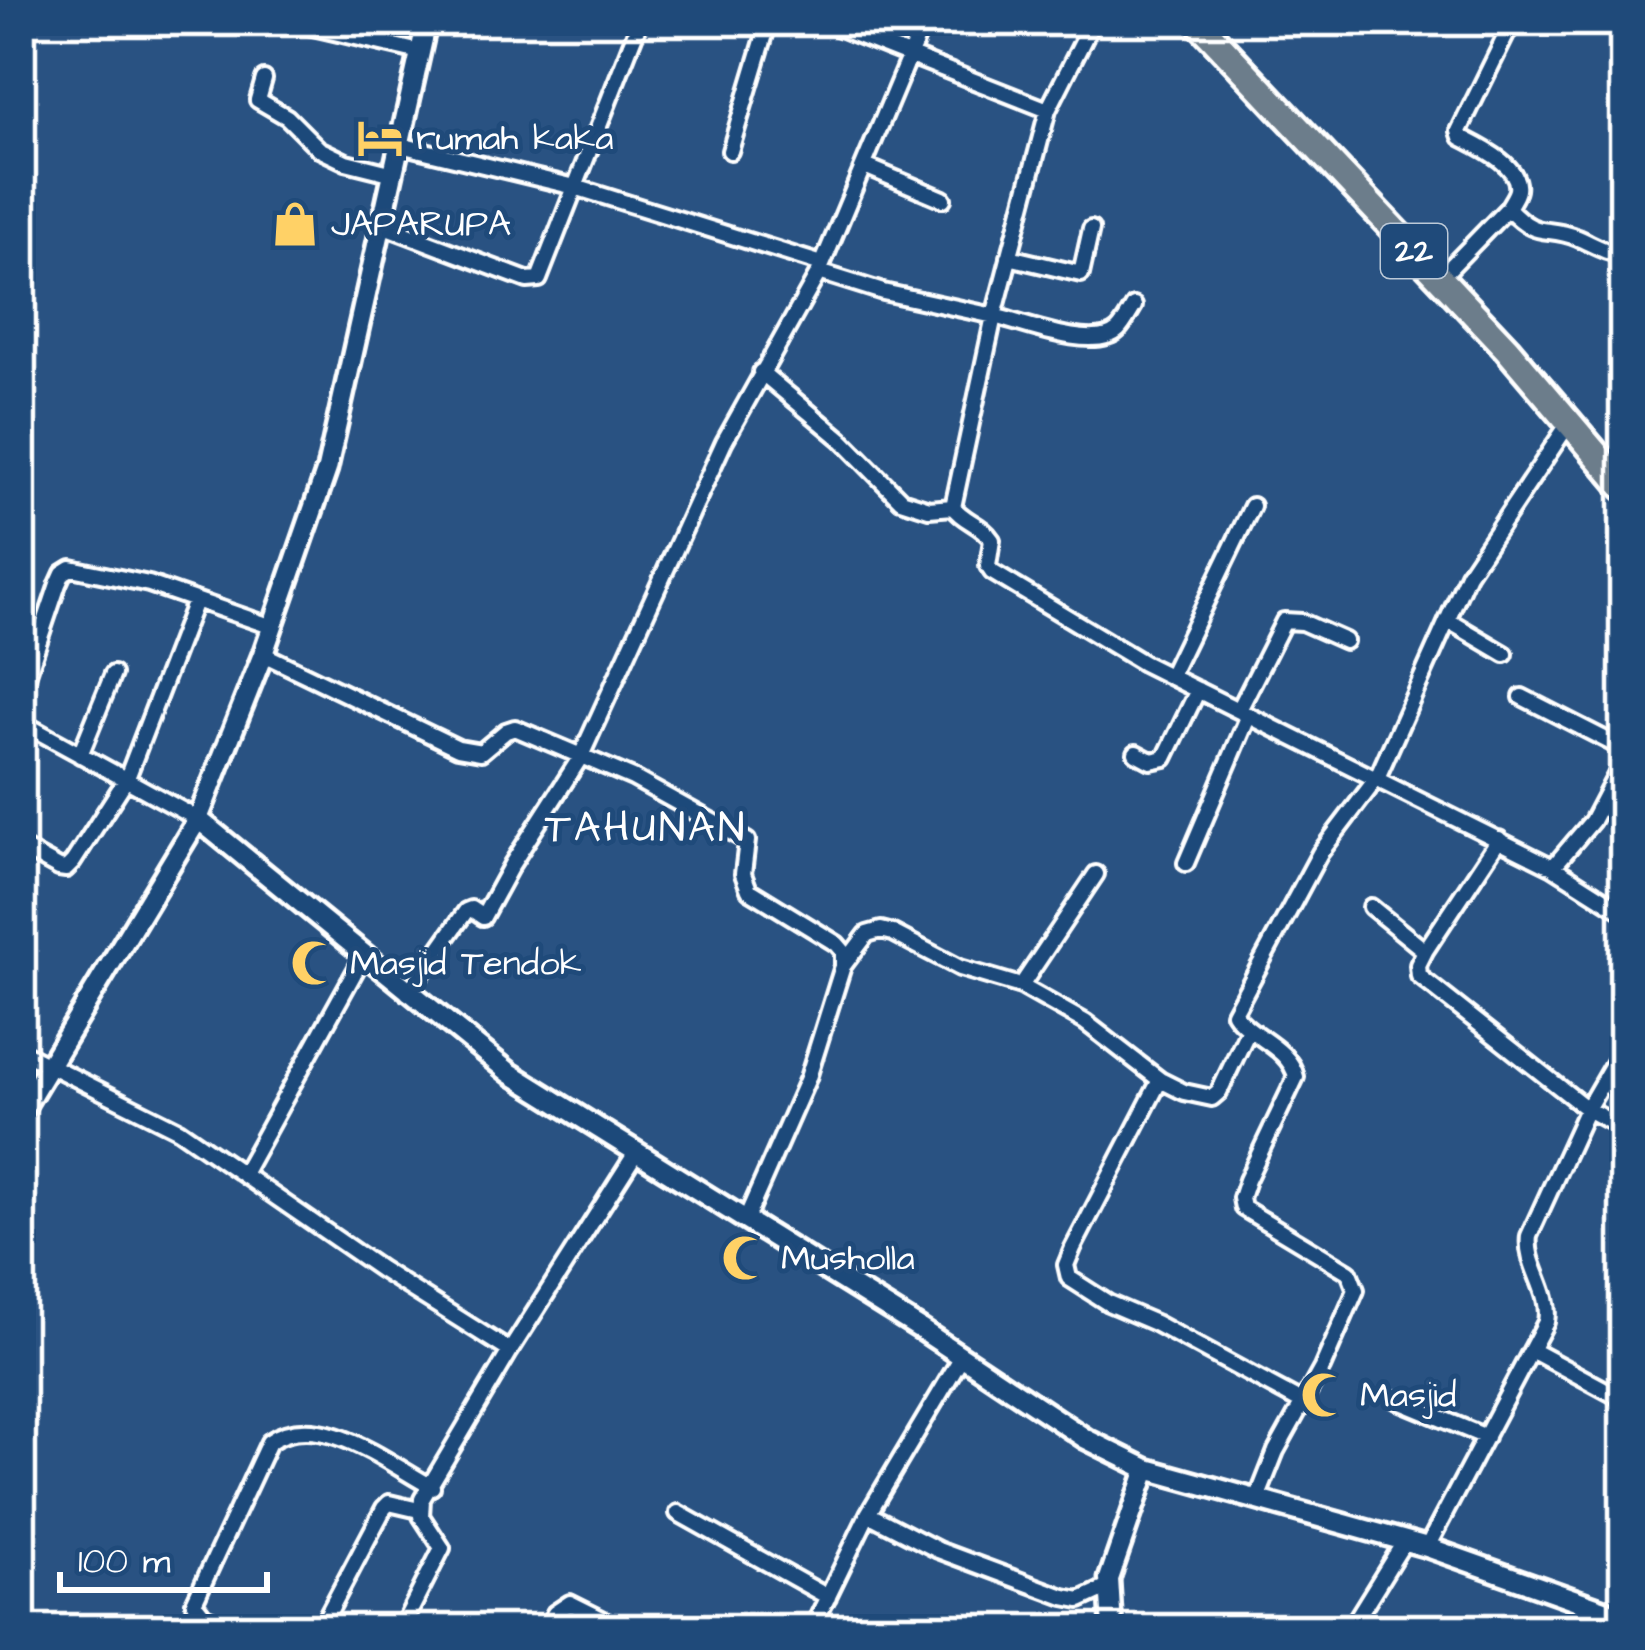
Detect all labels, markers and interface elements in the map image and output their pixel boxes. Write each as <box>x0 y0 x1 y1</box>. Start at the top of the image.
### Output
hotel icon: rumah kaka <box>355 113 405 163</box>
place label: rumah kaka <box>416 113 614 164</box>
shop icon: JAPARUPA <box>270 199 320 249</box>
place label: JAPARUPA <box>331 199 511 250</box>
road number: 22 <box>1381 224 1447 278</box>
district label: TAHUNAN <box>545 800 747 858</box>
mosque icon: Masjid Tendok <box>289 938 339 988</box>
place label: Masjid Tendok <box>350 938 582 989</box>
mosque icon: Musholla <box>720 1233 770 1283</box>
place label: Musholla <box>781 1233 915 1284</box>
mosque icon: Masjid <box>1299 1370 1349 1420</box>
place label: Masjid <box>1360 1370 1456 1421</box>
scale bar <box>60 1518 267 1592</box>
text: 100 m <box>78 1536 170 1587</box>

